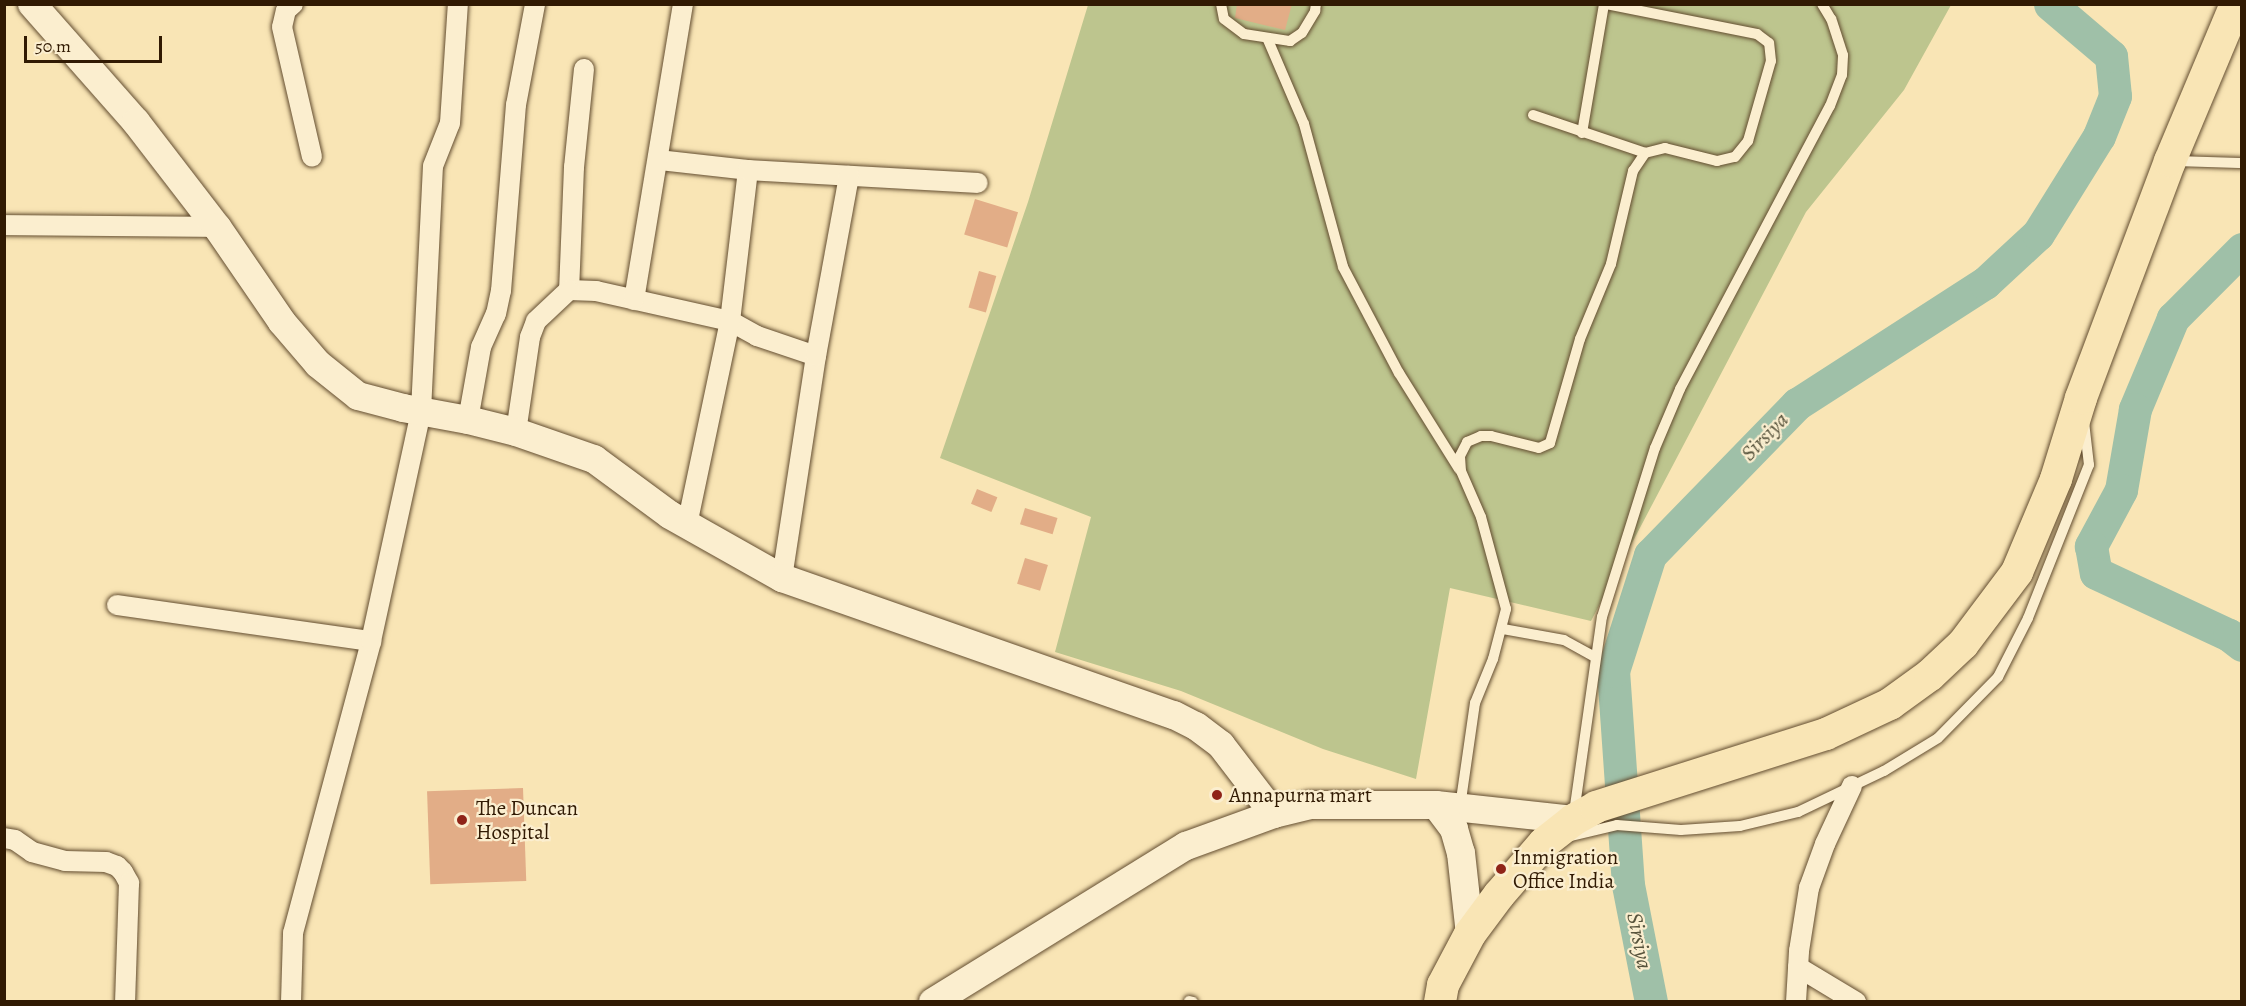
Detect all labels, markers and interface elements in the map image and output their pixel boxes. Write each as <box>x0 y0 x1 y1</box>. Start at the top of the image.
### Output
scale bar <box>27 24 165 62</box>
text: 50 m <box>35 34 71 58</box>
water label: Sirsiya <box>1736 407 1794 467</box>
place label: Annapurna mart <box>1229 782 1372 808</box>
marker: Annapurna mart <box>1210 788 1224 802</box>
place label: The Duncan Hospital <box>476 795 578 845</box>
marker: The Duncan Hospital <box>453 811 471 829</box>
place label: Inmigration Office India <box>1513 844 1618 894</box>
marker: Inmigration Office India <box>1494 862 1508 876</box>
water label: Sirsiya <box>1621 910 1657 972</box>

